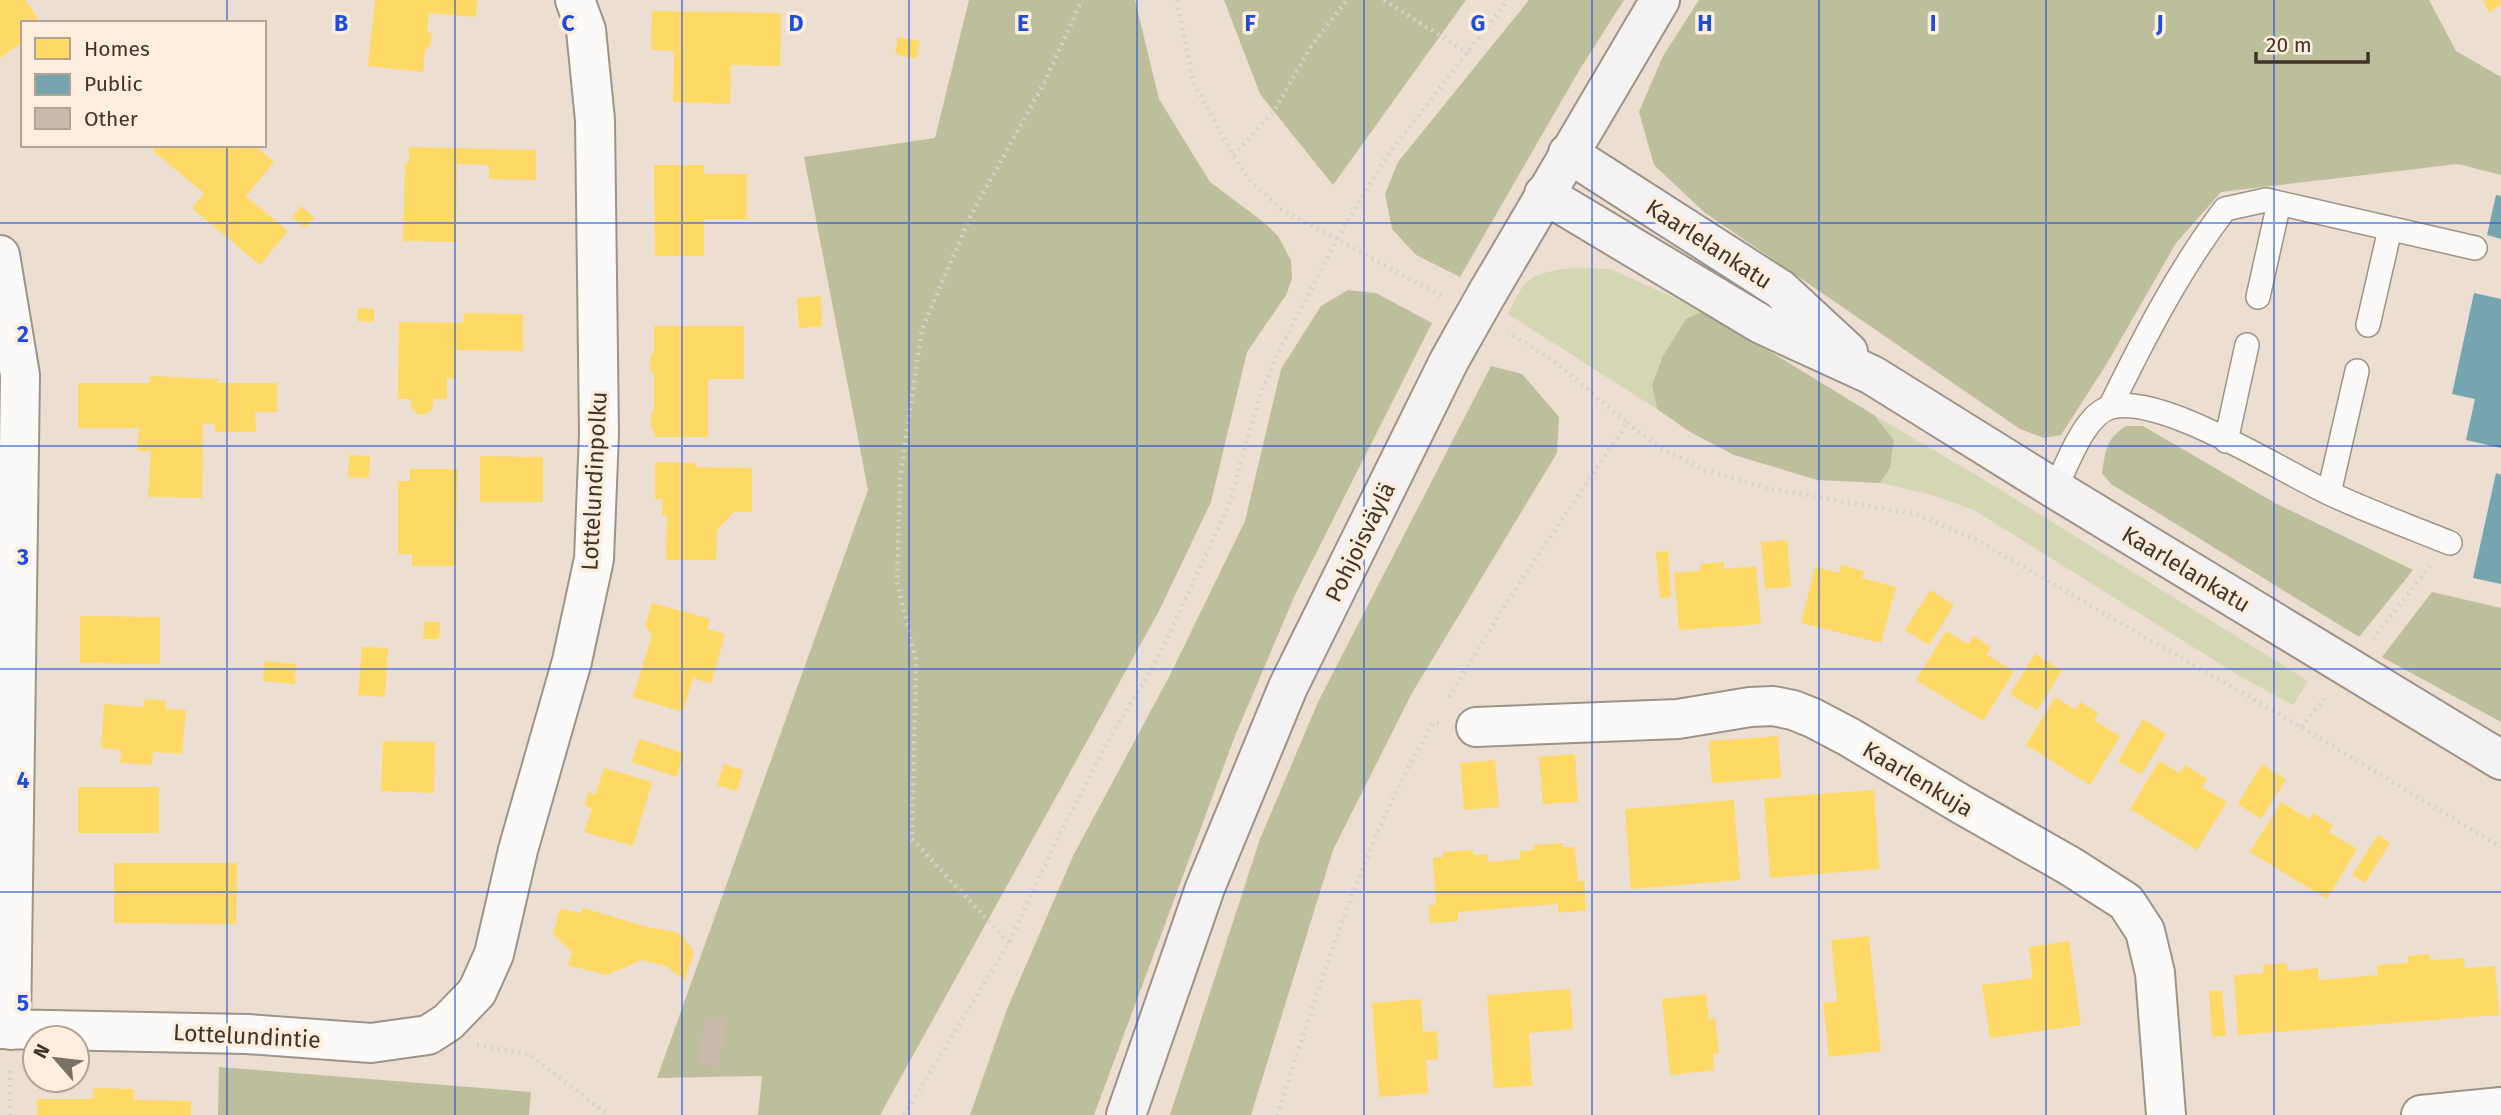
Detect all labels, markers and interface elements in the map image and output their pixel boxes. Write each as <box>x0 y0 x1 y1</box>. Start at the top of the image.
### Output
text: B <box>334 9 348 37</box>
text: C <box>561 9 575 37</box>
text: D <box>789 9 804 37</box>
text: E <box>1017 9 1029 37</box>
text: F <box>1244 9 1256 37</box>
text: G <box>1471 9 1485 37</box>
text: H <box>1697 9 1713 37</box>
text: I <box>1930 9 1936 37</box>
text: J <box>2155 9 2164 37</box>
legend <box>21 21 266 147</box>
scale bar <box>2256 21 2368 65</box>
text: 20 m <box>2266 32 2312 58</box>
text: Homes <box>84 36 150 62</box>
text: Public <box>84 71 142 97</box>
text: Other <box>84 106 138 132</box>
street label: Kaarlelankatu <box>1641 193 1777 295</box>
text: 2 <box>17 320 29 348</box>
street label: Lottelundinpolku <box>575 391 613 571</box>
street label: Pohjoisväylä <box>1319 478 1401 606</box>
street label: Kaarlelankatu <box>2117 520 2255 618</box>
text: 3 <box>16 543 29 571</box>
street label: Kaarlenkuja <box>1858 735 1978 823</box>
text: 4 <box>17 766 30 794</box>
text: 5 <box>17 989 29 1017</box>
street label: Lottelundintie <box>172 1018 322 1054</box>
north arrow <box>21 1024 91 1094</box>
text: N <box>28 1040 55 1062</box>

